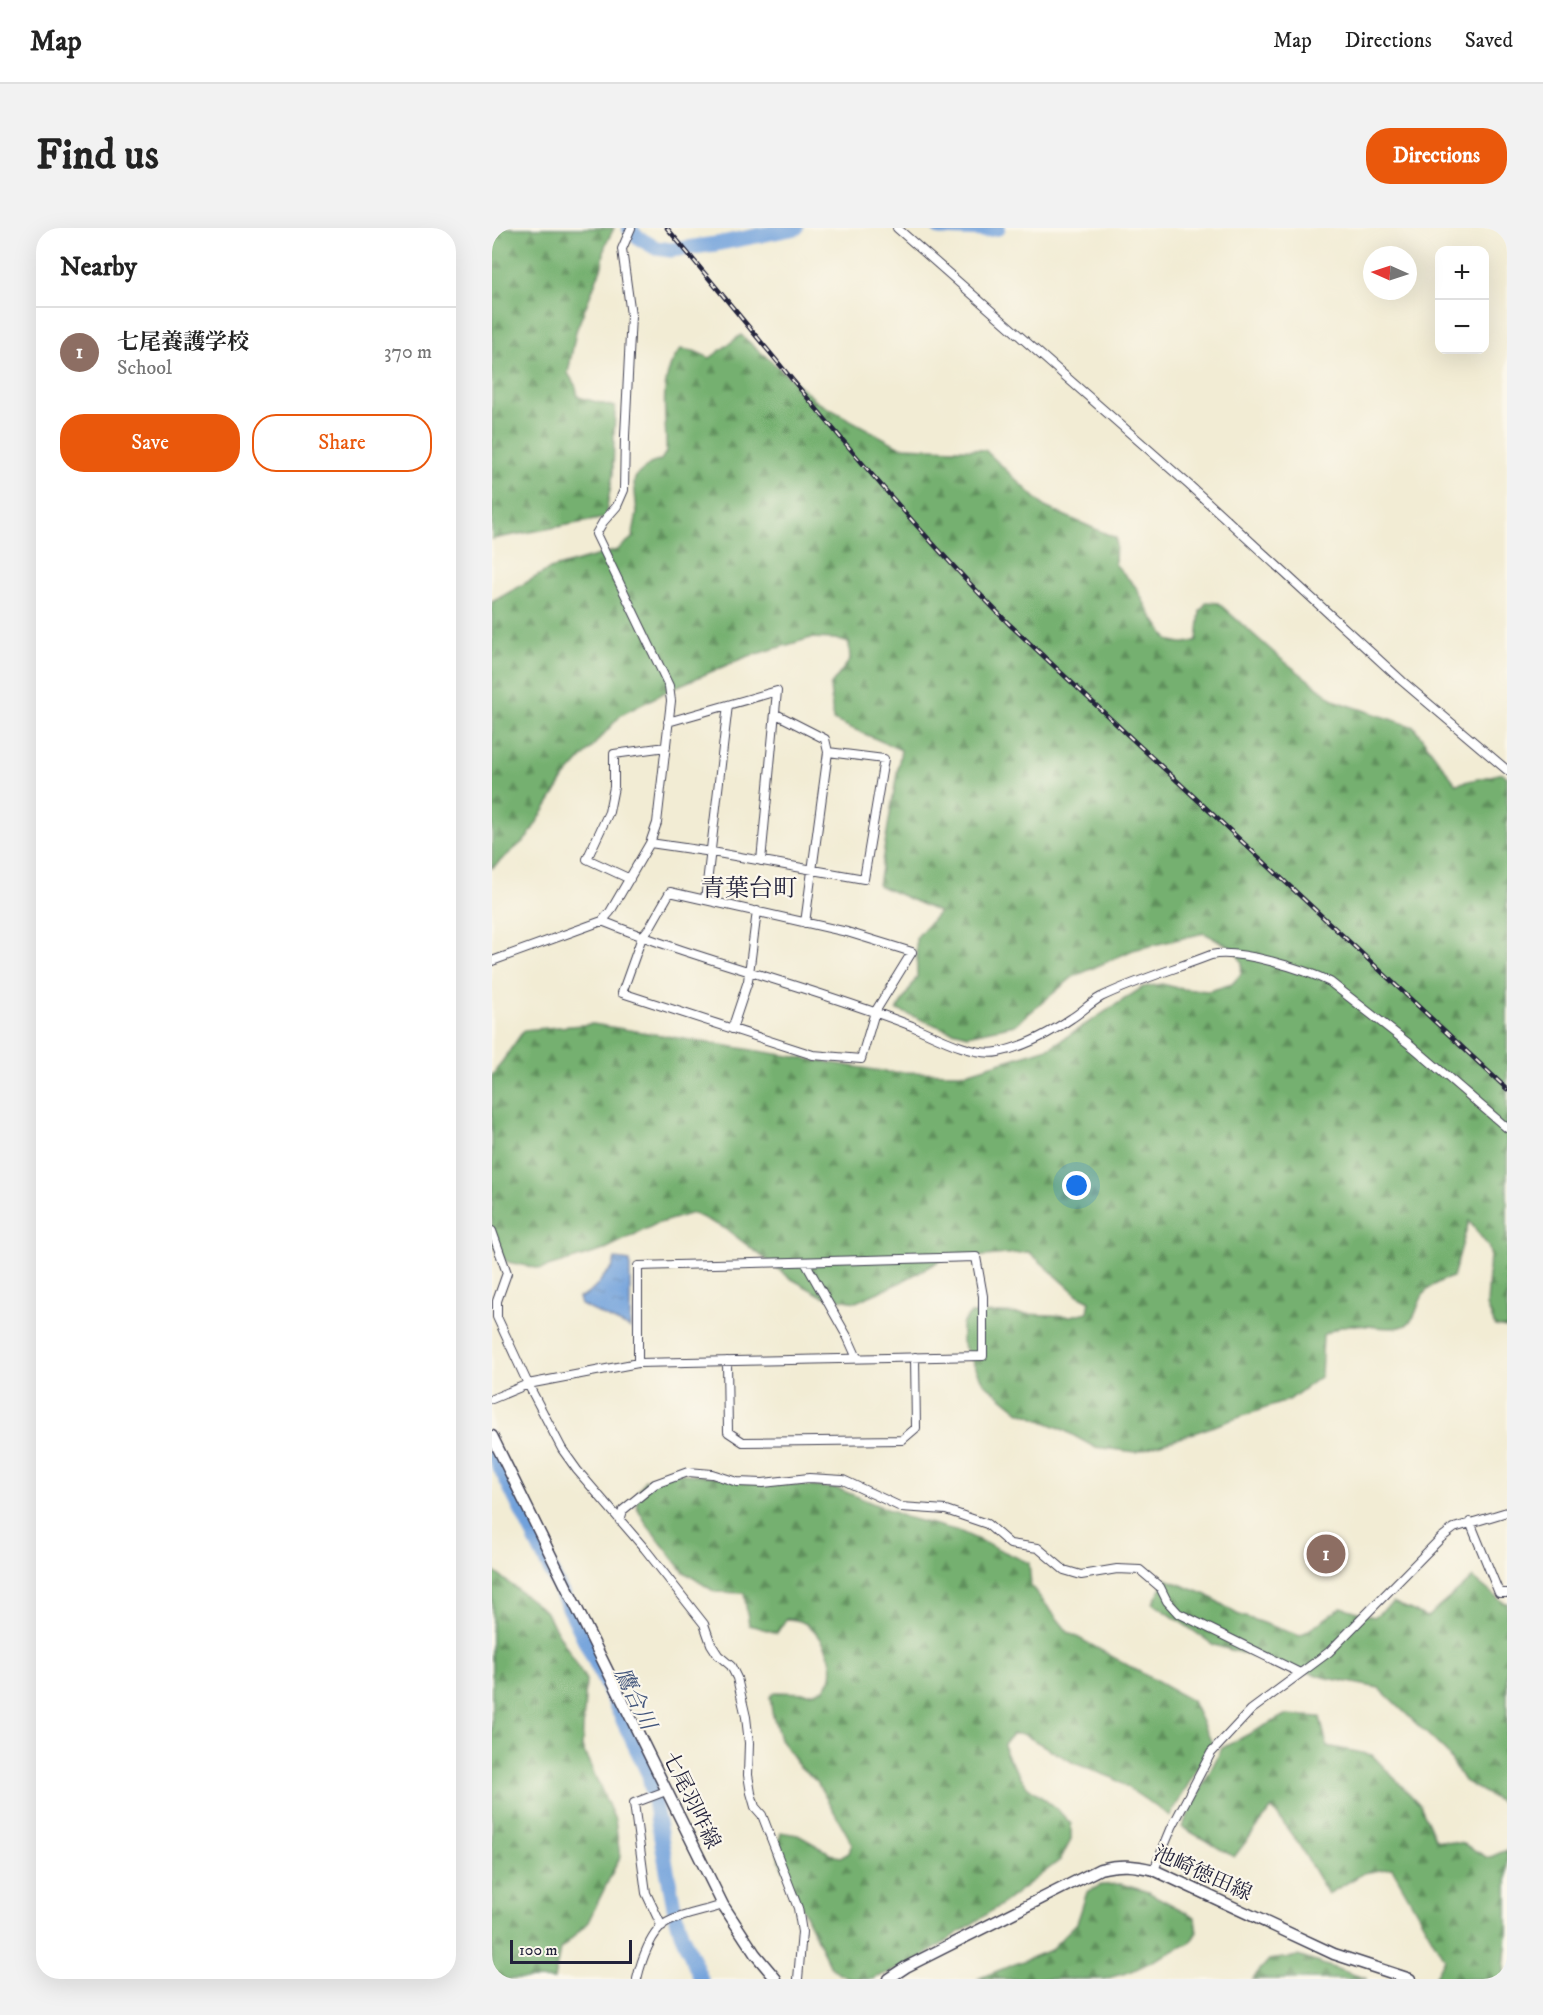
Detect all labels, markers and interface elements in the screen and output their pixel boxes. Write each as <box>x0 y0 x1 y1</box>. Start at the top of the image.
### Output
text: Map <box>30 24 82 59</box>
text: Map <box>1273 28 1312 54</box>
text: Directions <box>1345 28 1432 54</box>
text: Saved <box>1465 28 1513 54</box>
button: Directions <box>1366 128 1507 184</box>
text: Find us <box>36 130 159 182</box>
north arrow <box>1363 246 1417 300</box>
map controls <box>1435 246 1489 354</box>
button: + <box>1435 246 1489 300</box>
text: Nearby <box>60 251 137 284</box>
button: − <box>1435 300 1489 354</box>
text: 七尾養護学校 <box>117 329 249 356</box>
text: 1 <box>76 340 83 365</box>
text: 370 m <box>384 340 432 365</box>
text: School <box>117 356 172 381</box>
button: Save <box>60 414 240 472</box>
button: Share <box>252 414 432 472</box>
district label: 青葉台町 <box>701 874 797 904</box>
your location <box>1062 1171 1091 1200</box>
pin: 1 <box>1306 1532 1346 1576</box>
water label: 鷹合川 <box>608 1663 662 1736</box>
street label: 七尾羽咋線 <box>656 1748 726 1853</box>
street label: 池崎徳田線 <box>1149 1841 1256 1907</box>
scale bar <box>510 1937 632 1964</box>
text: 100 m <box>519 1940 558 1960</box>

